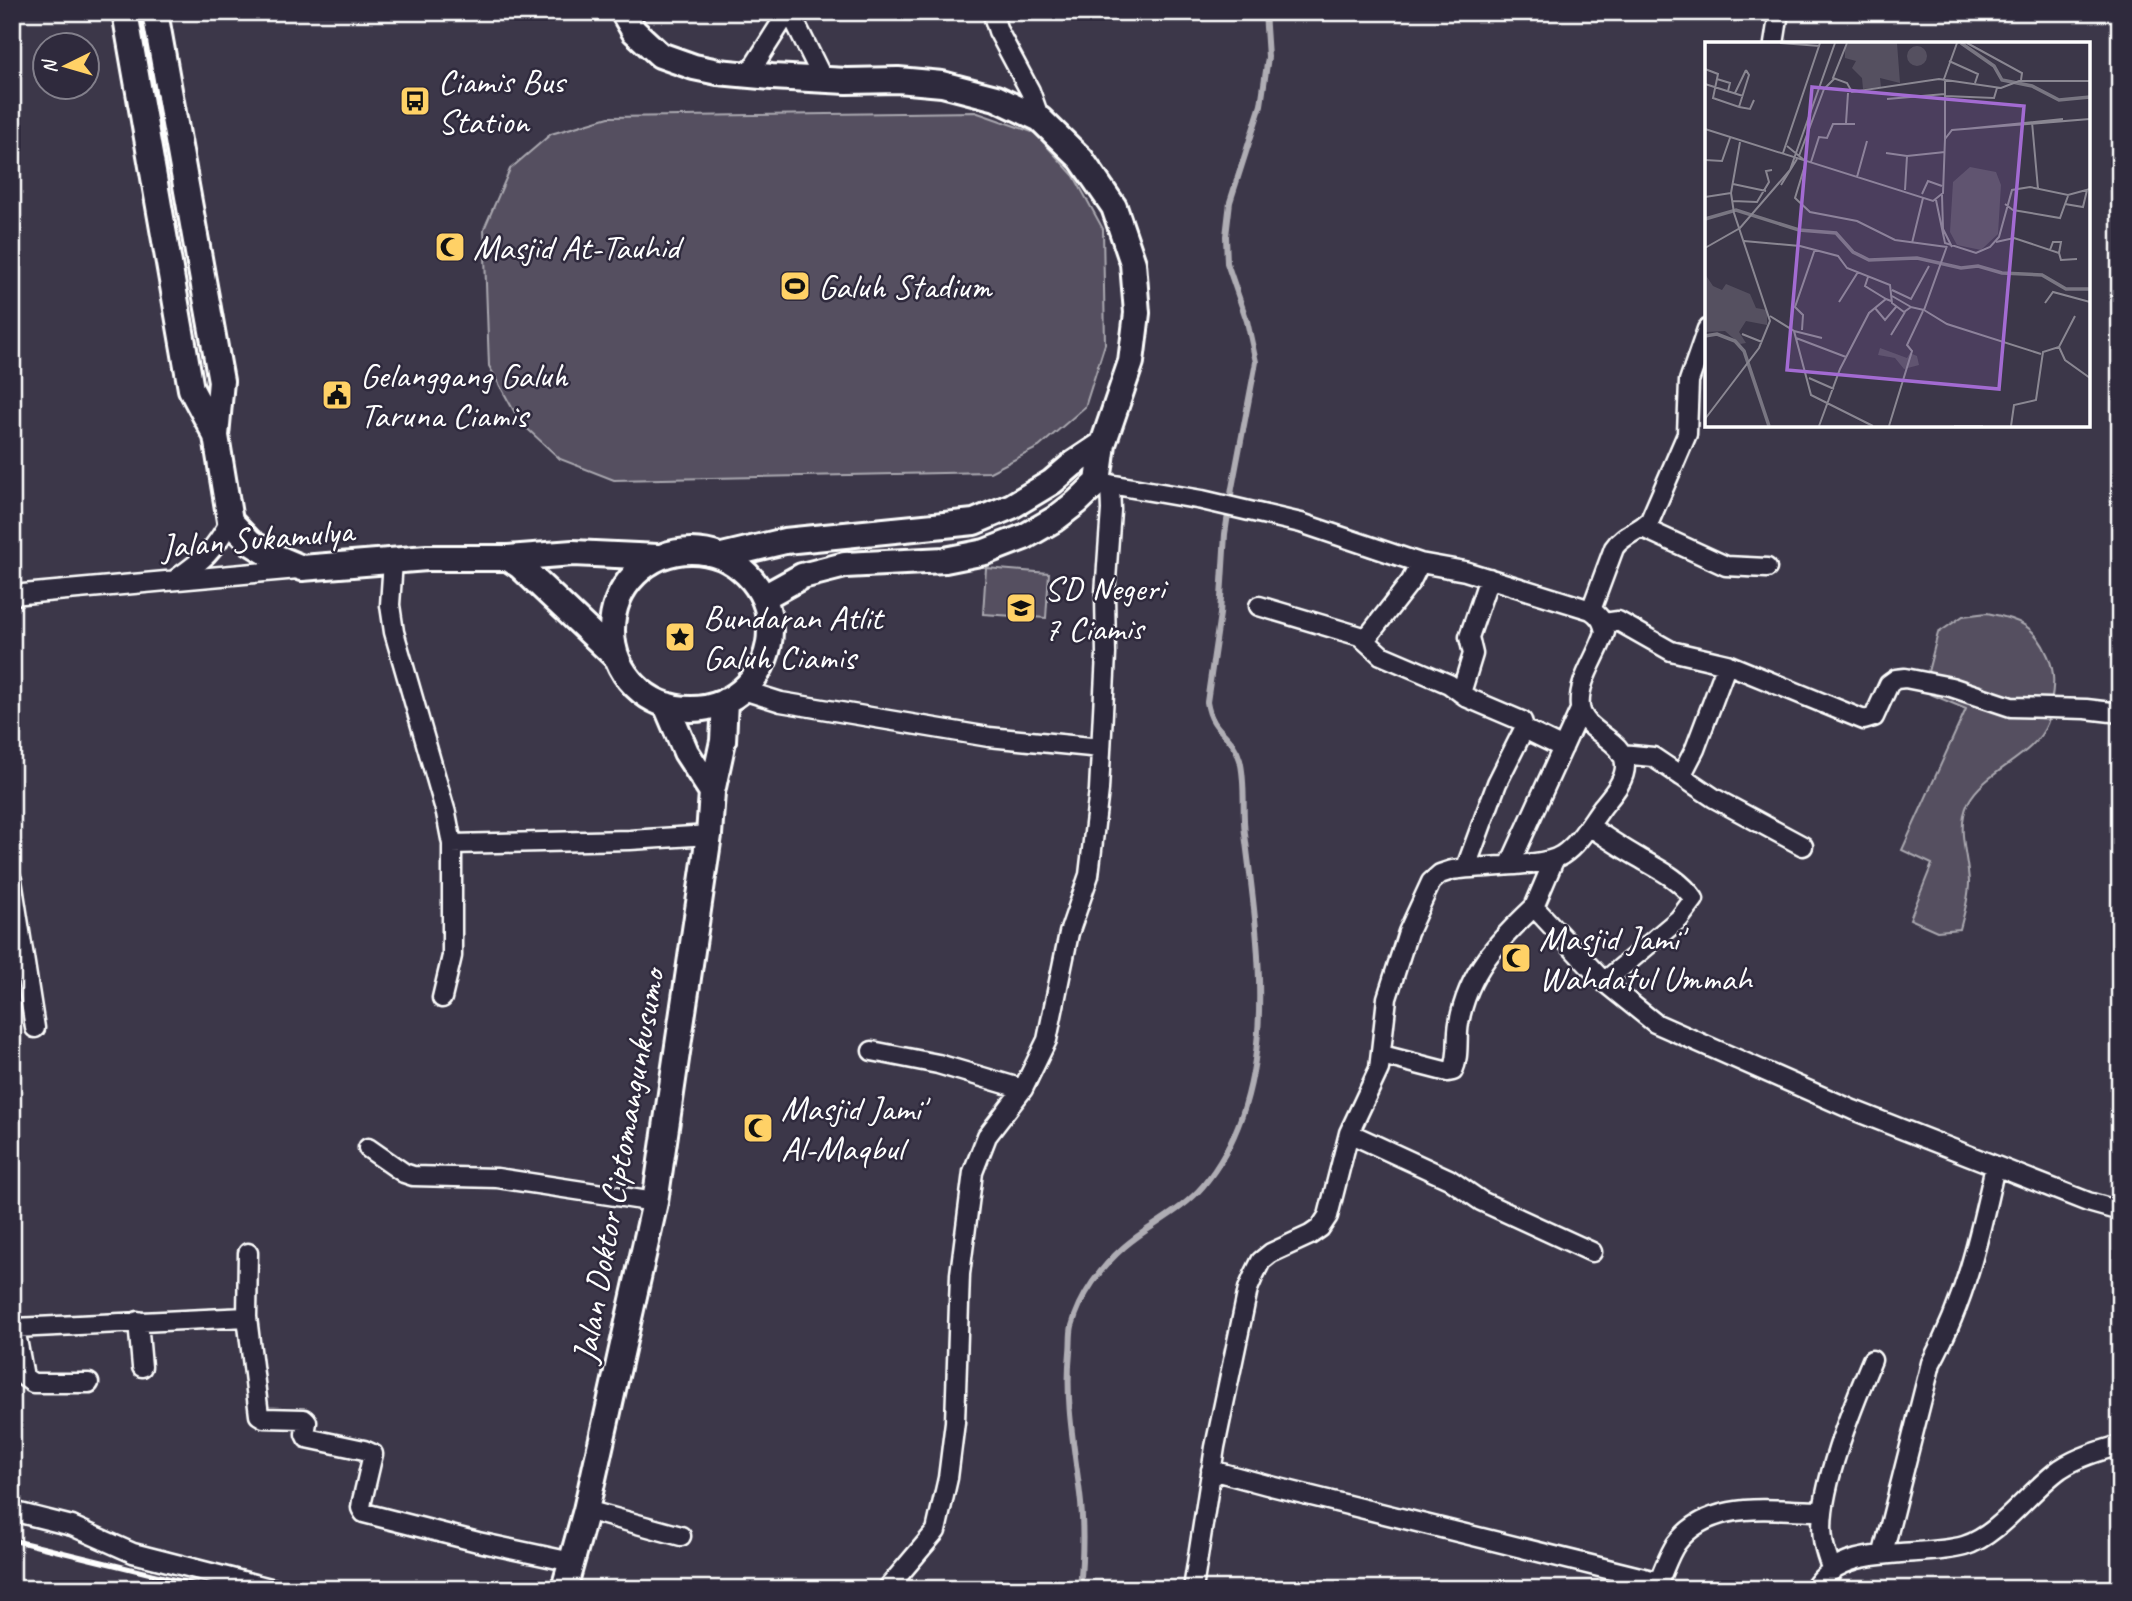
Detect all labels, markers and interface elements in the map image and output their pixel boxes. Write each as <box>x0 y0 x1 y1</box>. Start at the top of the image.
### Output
north arrow <box>32 32 102 102</box>
inset map <box>1705 42 2090 427</box>
text: N <box>37 57 63 74</box>
place label: Ciamis Bus Station <box>438 59 568 144</box>
bus stop icon: Ciamis Bus Station <box>398 84 432 118</box>
place label: Masjid At-Tauhid <box>473 225 685 270</box>
mosque icon: Masjid At-Tauhid <box>433 230 467 264</box>
place label: Galuh Stadium <box>818 264 994 309</box>
sports icon: Galuh Stadium <box>778 269 812 303</box>
place label: Gelanggang Galuh Taruna Ciamis <box>360 353 570 438</box>
public building icon: Gelanggang Galuh Taruna Ciamis <box>320 378 354 412</box>
street label: Jalan Sukamulya <box>157 507 358 569</box>
place label: SD Negeri 7 Ciamis <box>1044 566 1169 651</box>
school or university icon: SD Negeri 7 Ciamis <box>1004 591 1038 625</box>
place label: Bundaran Atlit Galuh Ciamis <box>703 595 885 680</box>
place icon: Bundaran Atlit Galuh Ciamis <box>663 620 697 654</box>
place label: Masjid Jami' Wahdatul Ummah <box>1539 916 1754 1001</box>
mosque icon: Masjid Jami' Wahdatul Ummah <box>1499 941 1533 975</box>
street label: Jalan Doktor Ciptomangunkusumo <box>561 962 676 1368</box>
place label: Masjid Jami' Al-Maqbul <box>781 1086 932 1171</box>
mosque icon: Masjid Jami' Al-Maqbul <box>741 1111 775 1145</box>

